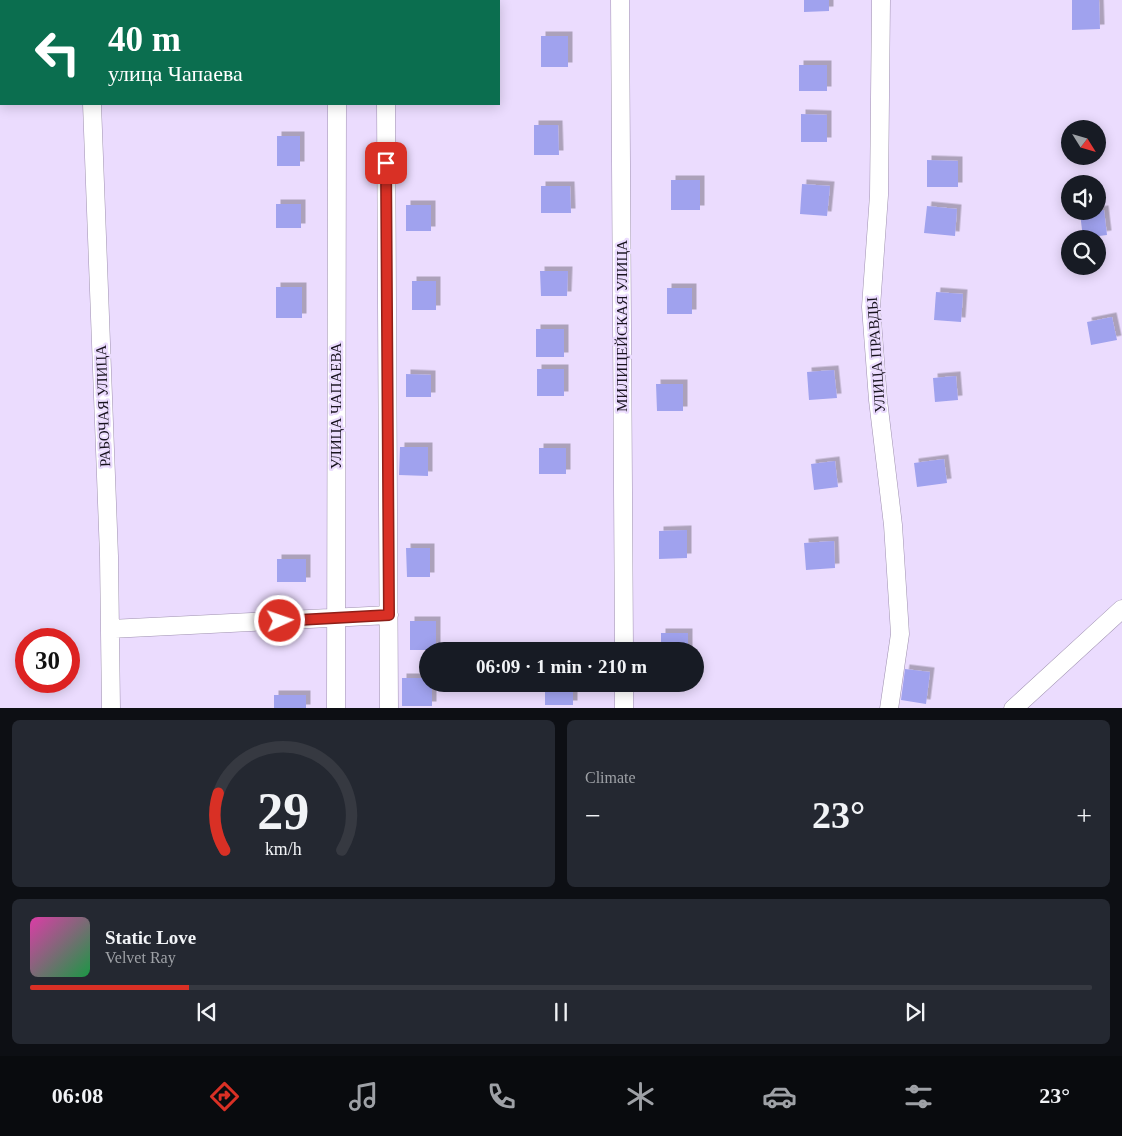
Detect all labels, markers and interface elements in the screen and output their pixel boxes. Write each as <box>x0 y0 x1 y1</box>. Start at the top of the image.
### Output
icon: left <box>25 20 90 85</box>
text: 40 m <box>108 20 181 59</box>
text: улица Чапаева <box>108 61 243 86</box>
north arrow <box>1061 120 1106 165</box>
map controls <box>1061 120 1106 275</box>
pin <box>365 142 407 184</box>
icon: arrive <box>372 149 400 177</box>
button: sound <box>1061 175 1106 220</box>
button: search <box>1061 230 1106 275</box>
street label: МИЛИЦЕЙСКАЯ УЛИЦА <box>614 240 630 412</box>
street label: УЛИЦА ПРАВДЫ <box>864 296 888 414</box>
street label: УЛИЦА ЧАПАЕВА <box>328 343 344 469</box>
street label: РАБОЧАЯ УЛИЦА <box>93 345 113 467</box>
position arrow <box>253 594 305 646</box>
speed limit sign: 30 <box>15 628 80 693</box>
text: 06:09 · 1 min · 210 m <box>476 656 647 677</box>
text: Climate <box>585 769 636 786</box>
text: 29 <box>258 783 310 840</box>
text: 23° <box>812 794 865 836</box>
text: − <box>585 800 601 831</box>
text: + <box>1076 800 1092 831</box>
text: km/h <box>265 839 302 859</box>
text: Static Love <box>105 927 196 948</box>
text: Velvet Ray <box>105 949 176 966</box>
icon: previous <box>193 998 221 1026</box>
icon: pause <box>547 998 575 1026</box>
icon: next <box>901 998 929 1026</box>
icon: directions <box>207 1079 242 1114</box>
icon: music <box>346 1079 381 1114</box>
icon: phone <box>484 1079 519 1114</box>
icon: climate <box>623 1079 658 1114</box>
icon: car <box>762 1079 797 1114</box>
icon: filters <box>901 1079 936 1114</box>
text: 06:08 <box>52 1083 103 1108</box>
text: 23° <box>1039 1083 1070 1108</box>

